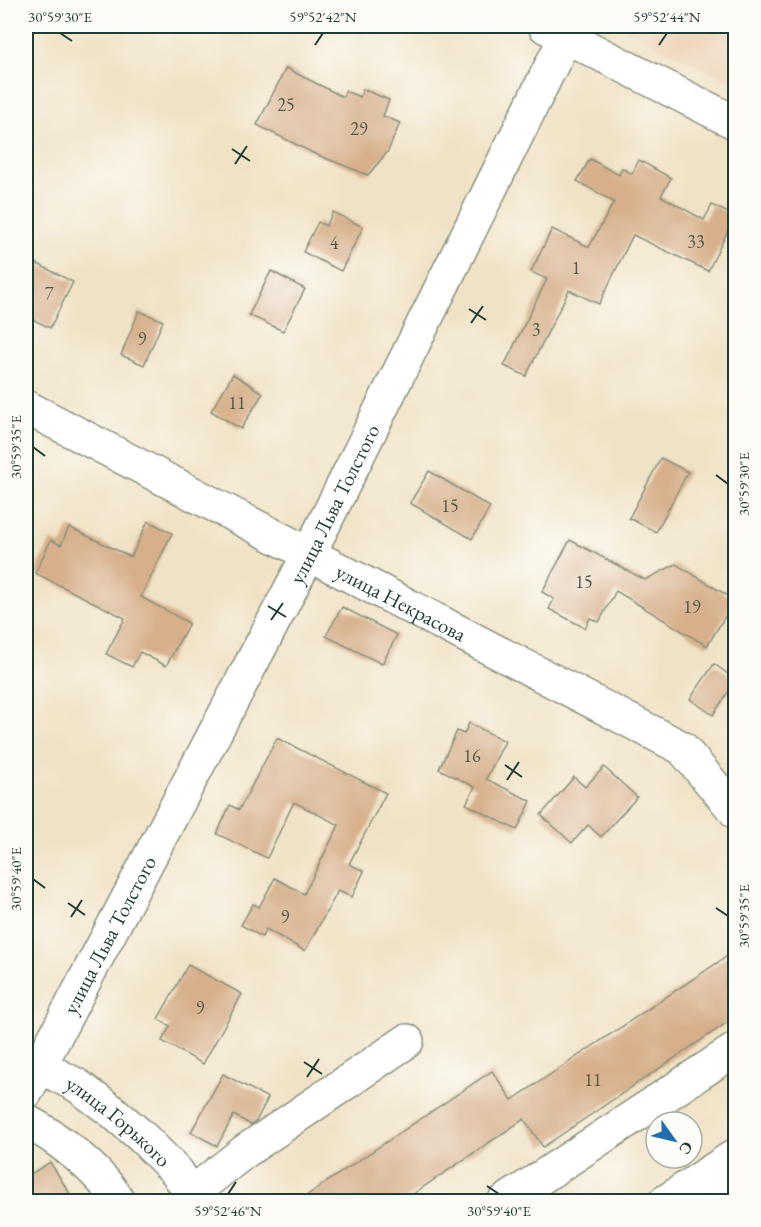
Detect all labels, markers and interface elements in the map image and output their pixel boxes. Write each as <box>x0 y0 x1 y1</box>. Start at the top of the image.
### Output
text: 30°59'30"E <box>28 7 93 26</box>
text: 59°52'42"N <box>289 7 357 26</box>
text: 59°52'44"N <box>633 7 701 26</box>
house number: 25 <box>277 93 295 116</box>
house number: 29 <box>350 117 368 140</box>
house number: 33 <box>687 230 705 253</box>
house number: 4 <box>330 231 339 254</box>
house number: 1 <box>572 256 580 279</box>
house number: 7 <box>45 282 54 305</box>
house number: 3 <box>532 318 540 341</box>
house number: 9 <box>138 327 147 350</box>
house number: 11 <box>228 391 246 414</box>
text: 30°59'35"E <box>6 414 25 479</box>
street label: улица Льва Толстого <box>282 419 385 588</box>
text: 30°59'30"E <box>734 451 753 516</box>
house number: 15 <box>441 494 459 517</box>
street label: улица Некрасова <box>332 557 472 647</box>
house number: 15 <box>575 570 593 593</box>
house number: 19 <box>683 595 701 618</box>
house number: 16 <box>463 744 481 767</box>
text: 30°59'40"E <box>6 846 25 911</box>
street label: улица Льва Толстого <box>56 851 162 1018</box>
text: 30°59'35"E <box>734 883 753 948</box>
house number: 9 <box>281 905 290 928</box>
house number: 9 <box>196 996 205 1019</box>
house number: 11 <box>584 1068 602 1091</box>
street label: улица Горького <box>62 1069 177 1172</box>
north arrow <box>644 1110 704 1170</box>
text: С <box>674 1138 698 1159</box>
text: 59°52'46"N <box>194 1201 262 1220</box>
text: 30°59'40"E <box>467 1201 532 1220</box>

